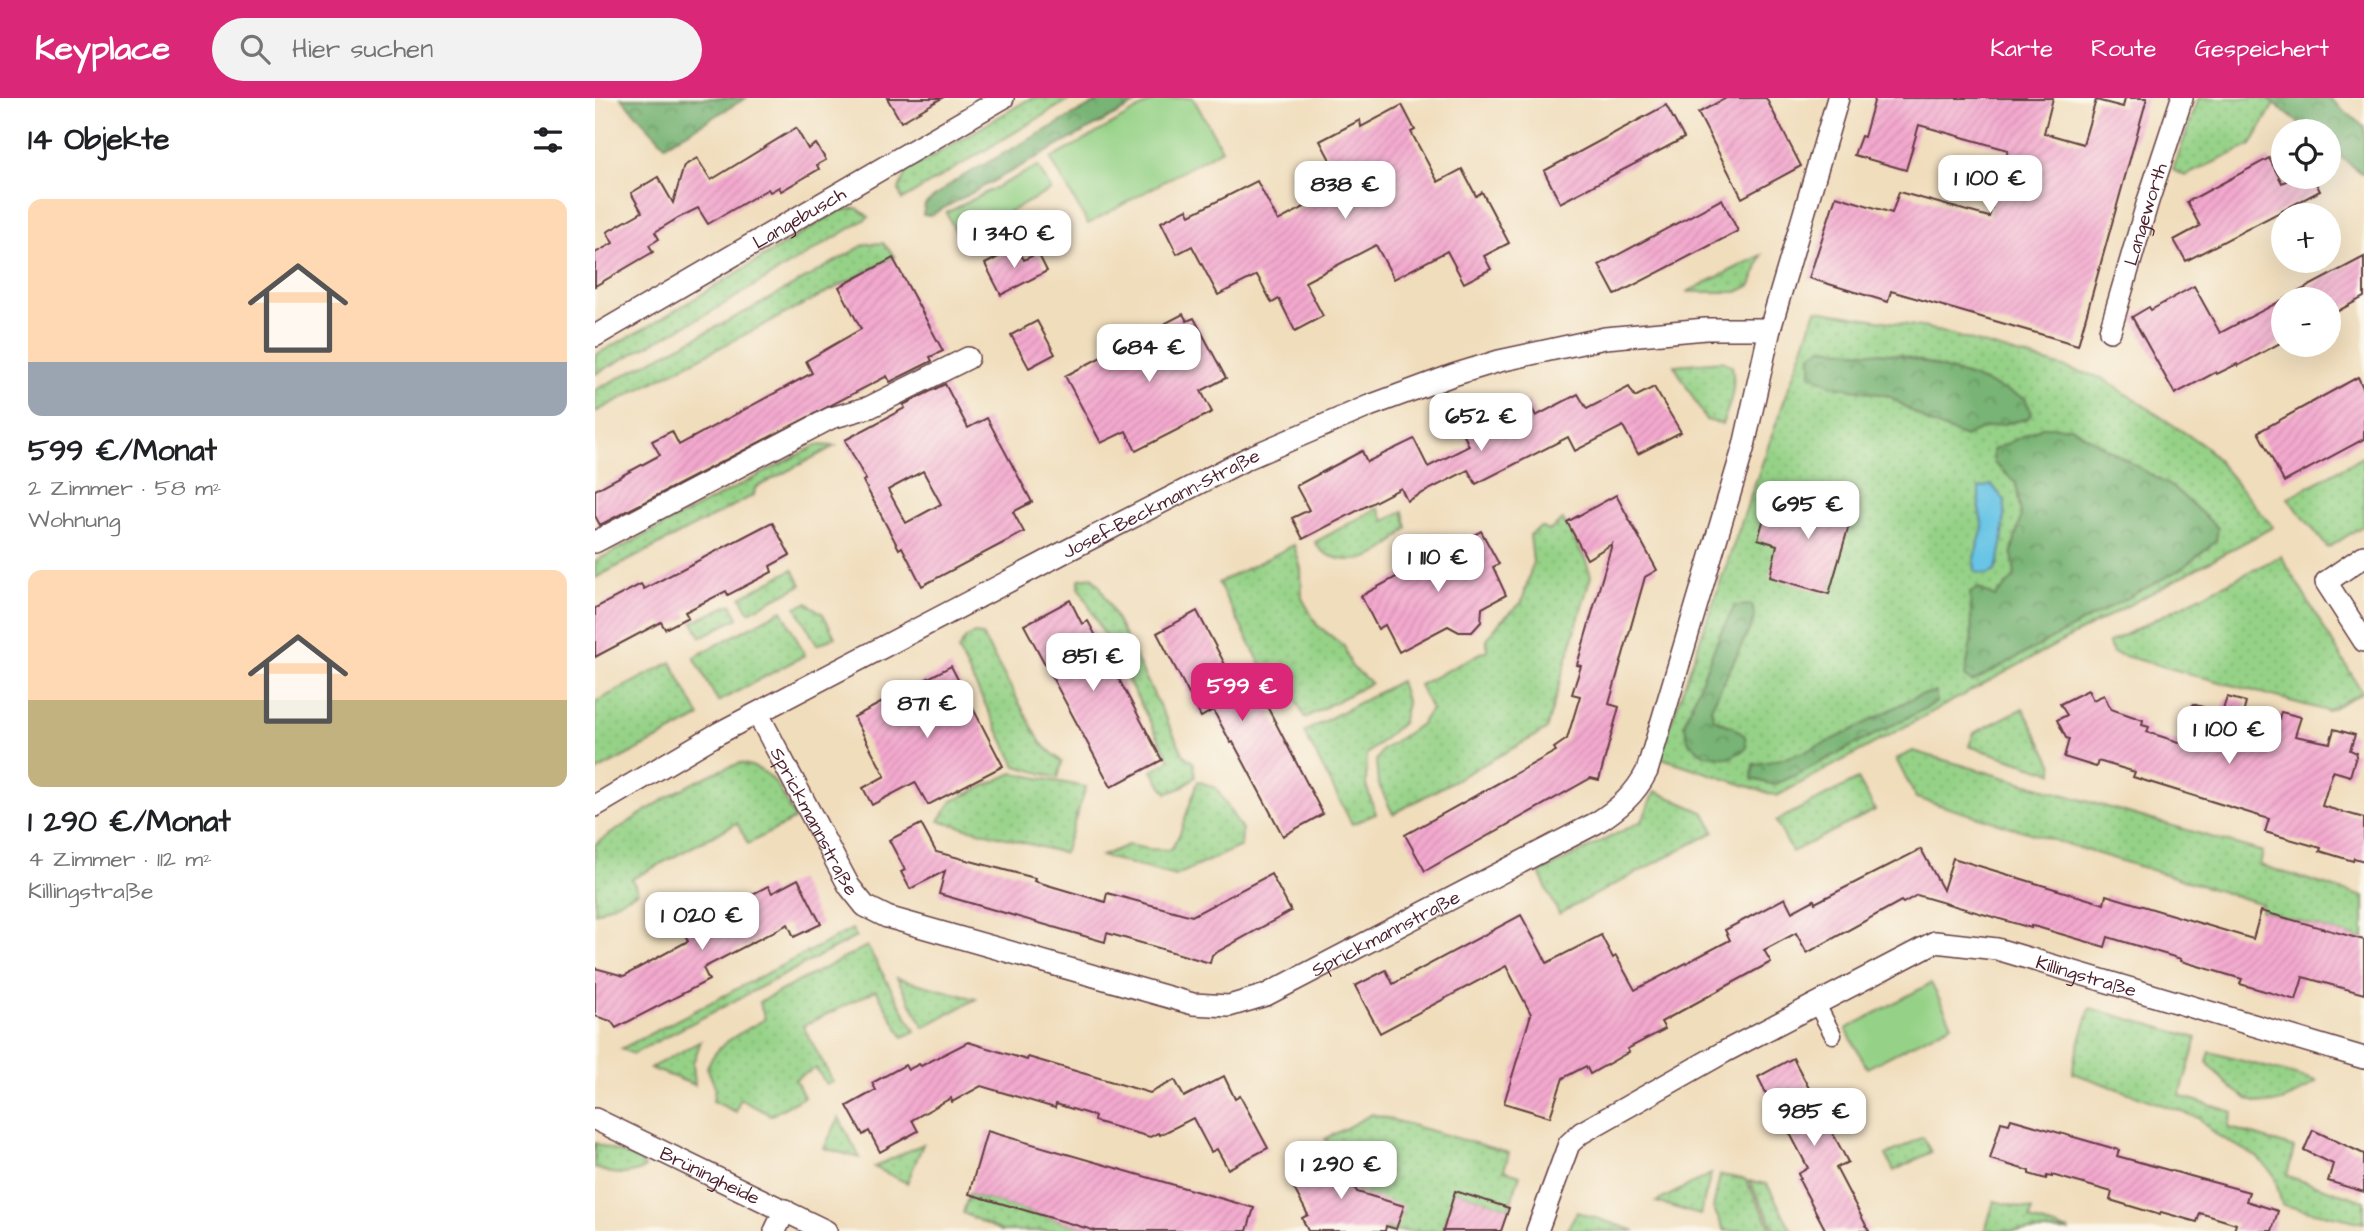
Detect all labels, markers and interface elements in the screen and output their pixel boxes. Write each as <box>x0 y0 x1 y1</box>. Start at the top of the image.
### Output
search box <box>212 18 702 81</box>
text: Keyplace <box>35 26 170 72</box>
icon: search <box>236 30 274 68</box>
text: Hier suchen <box>292 31 433 67</box>
text: Karte <box>1990 32 2053 66</box>
text: Route <box>2091 32 2156 66</box>
text: Gespeichert <box>2194 32 2329 66</box>
text: 14 Objekte <box>28 119 170 161</box>
map controls <box>2271 119 2341 357</box>
button: locate <box>2271 119 2341 189</box>
icon: filters <box>529 121 567 159</box>
pin: 1 100 € <box>1925 156 2055 215</box>
street label: Langeworth <box>2118 159 2175 269</box>
pin: 838 € <box>1296 162 1394 221</box>
text: 1 100 € <box>1954 162 2026 194</box>
text: 838 € <box>1310 168 1380 200</box>
street label: Langebusch <box>748 180 852 256</box>
button: + <box>2271 203 2341 273</box>
pin: 1 340 € <box>949 211 1079 270</box>
text: 1 340 € <box>973 217 1055 249</box>
icon: home <box>235 245 361 371</box>
button: − <box>2271 287 2341 357</box>
pin: 684 € <box>1100 324 1198 384</box>
text: 684 € <box>1113 331 1185 363</box>
pin: 652 € <box>1432 394 1530 453</box>
text: 652 € <box>1445 400 1517 432</box>
text: 599 €/Monat <box>28 430 217 472</box>
street label: Josef-Beckmann-Straße <box>1058 443 1264 566</box>
text: 2 Zimmer · 58 m² <box>28 472 221 504</box>
pin: 695 € <box>1759 482 1857 541</box>
text: 695 € <box>1772 488 1844 520</box>
text: Wohnung <box>28 504 121 536</box>
pin: 1 110 € <box>1373 534 1503 594</box>
text: 1 110 € <box>1408 541 1468 573</box>
icon: home <box>235 616 361 742</box>
pin: 851 € <box>1044 634 1142 693</box>
text: 851 € <box>1062 640 1124 672</box>
pin: 599 € <box>1193 664 1291 723</box>
text: 599 € <box>1207 670 1277 702</box>
pin: 871 € <box>878 680 976 740</box>
text: 871 € <box>897 687 957 719</box>
pin: 1 100 € <box>2164 706 2294 766</box>
text: 1 100 € <box>2193 713 2265 745</box>
street label: Sprickmannstraße <box>763 743 864 902</box>
text: 1 290 €/Monat <box>28 801 231 843</box>
text: 4 Zimmer · 112 m² <box>28 843 212 875</box>
text: Killingstraße <box>28 875 154 907</box>
street label: Sprickmannstraße <box>1307 884 1465 984</box>
pin: 1 020 € <box>637 892 767 952</box>
text: 1 020 € <box>661 899 743 931</box>
street label: Killingstraße <box>2032 949 2140 1005</box>
pin: 985 € <box>1765 1088 1863 1148</box>
text: 985 € <box>1778 1095 1850 1127</box>
street label: Brüningheide <box>655 1140 764 1212</box>
pin: 1 290 € <box>1276 1142 1406 1201</box>
text: 1 290 € <box>1301 1148 1381 1180</box>

